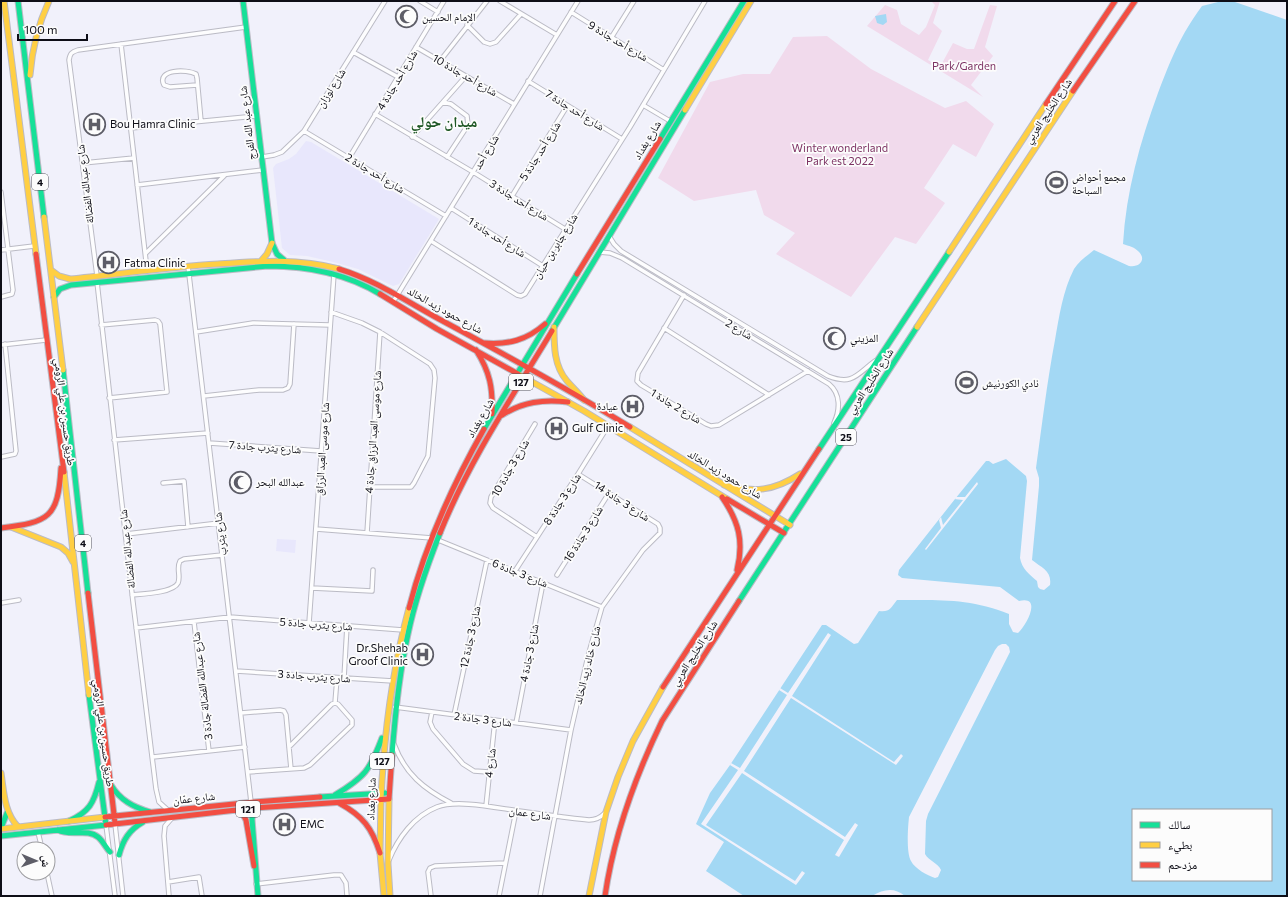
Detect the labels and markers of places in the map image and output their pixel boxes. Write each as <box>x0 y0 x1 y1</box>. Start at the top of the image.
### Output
mosque icon: الإمام الحسين <box>393 4 419 30</box>
place label: الإمام الحسين <box>422 10 476 24</box>
hospital icon: Bou Hamra Clinic <box>81 111 107 137</box>
place label: Bou Hamra Clinic <box>110 117 195 130</box>
sports icon: مجمع أحواض السباحة <box>1044 170 1070 196</box>
place label: مجمع أحواض السباحة <box>1072 170 1126 196</box>
hospital icon: Fatma Clinic <box>96 250 122 276</box>
place label: Fatma Clinic <box>124 256 186 269</box>
mosque icon: المزيني <box>821 325 847 351</box>
place label: المزيني <box>850 331 878 347</box>
sports icon: نادي الكورنيش <box>953 370 979 396</box>
place label: نادي الكورنيش <box>982 376 1039 392</box>
hospital icon: عيادة <box>620 393 646 419</box>
place label: عيادة <box>597 399 618 412</box>
hospital icon: Gulf Clinic <box>543 415 569 441</box>
place label: Gulf Clinic <box>572 421 623 434</box>
mosque icon: عبدالله البحر <box>228 469 254 495</box>
place label: عبدالله البحر <box>255 475 305 488</box>
place label: Dr.Shehab Groof Clinic <box>348 641 408 667</box>
hospital icon: Dr.Shehab Groof Clinic <box>410 641 436 667</box>
hospital icon: EMC <box>271 811 297 837</box>
place label: EMC <box>300 817 324 830</box>

